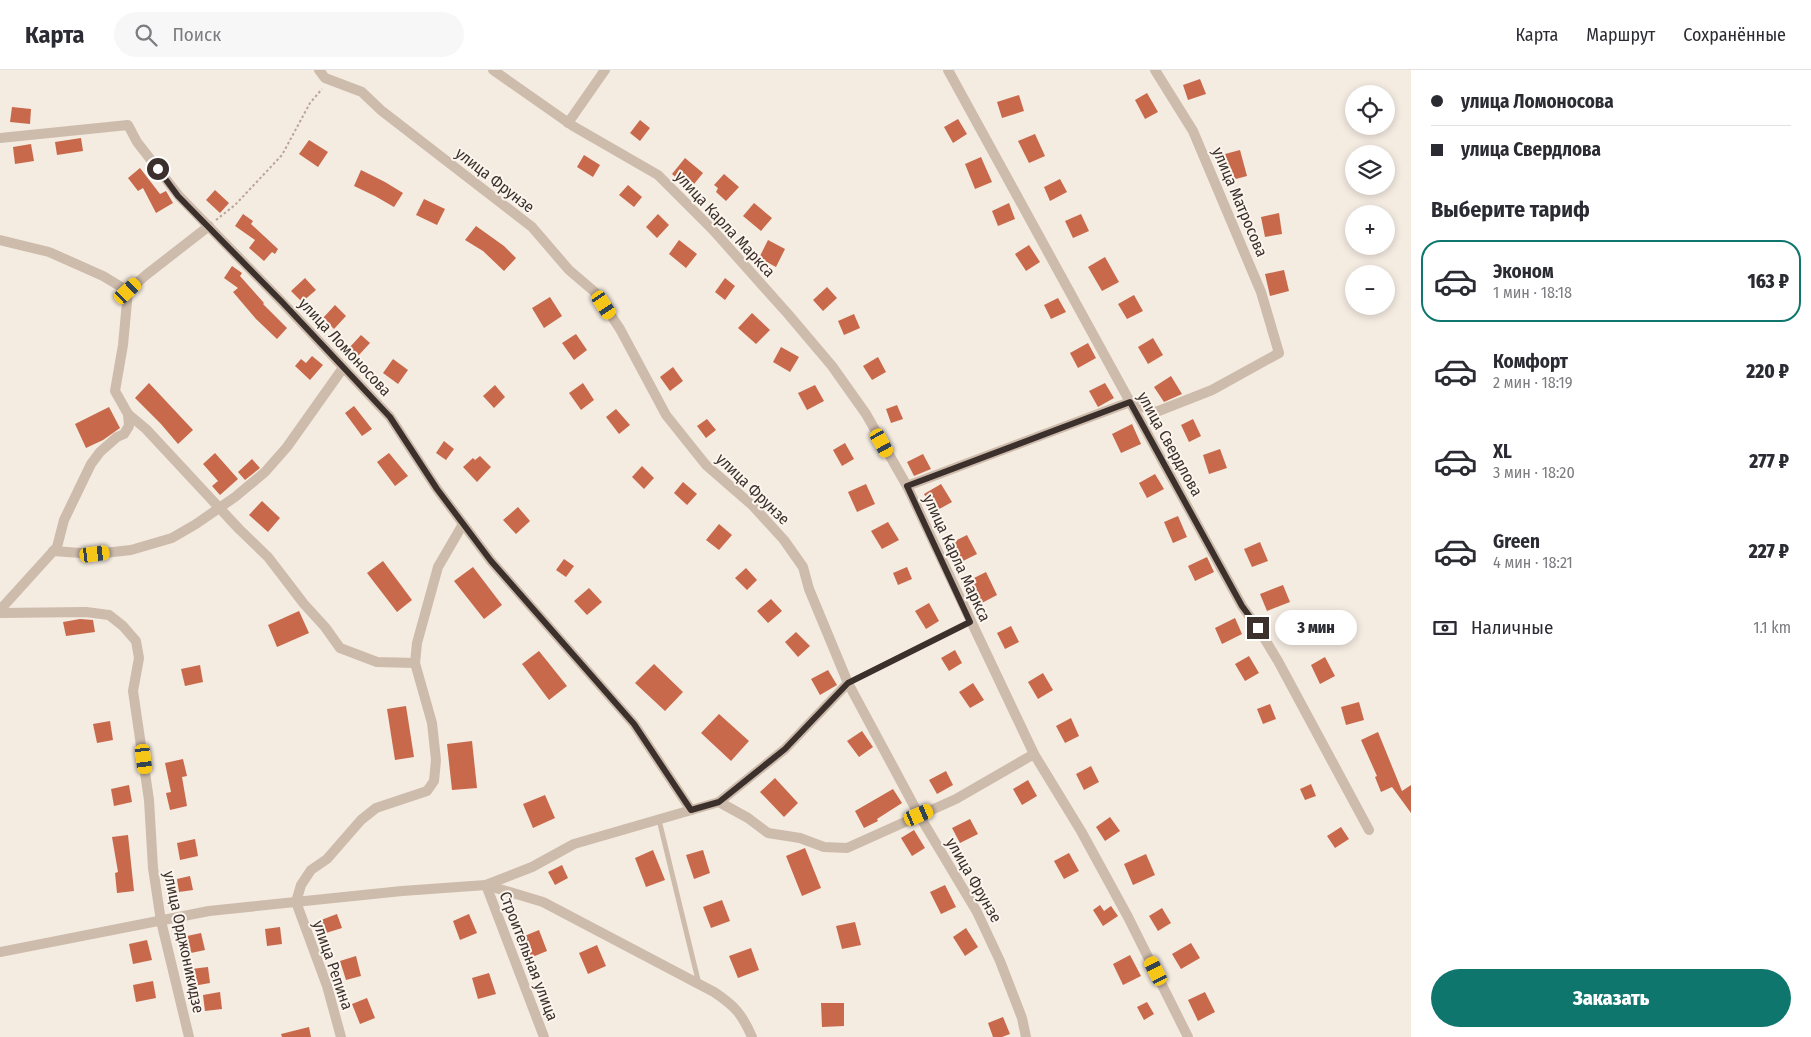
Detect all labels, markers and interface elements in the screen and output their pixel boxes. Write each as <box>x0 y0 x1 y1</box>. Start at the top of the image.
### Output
search box <box>114 12 464 57</box>
text: Карта <box>25 21 84 49</box>
icon: search <box>132 21 160 49</box>
text: Поиск <box>172 23 221 46</box>
text: Карта <box>1515 24 1558 46</box>
text: Маршрут <box>1586 24 1655 46</box>
text: Сохранённые <box>1683 24 1786 46</box>
map controls <box>1345 85 1395 315</box>
button: locate <box>1345 85 1395 135</box>
text: улица Ломоносова <box>1461 90 1614 113</box>
text: улица Свердлова <box>1461 138 1601 161</box>
street label: улица Фрунзе <box>452 143 538 217</box>
street label: улица Матросова <box>1208 145 1272 260</box>
button: layers <box>1345 145 1395 195</box>
route start <box>147 158 169 180</box>
street label: улица Карла Маркса <box>671 167 779 281</box>
text: Выберите тариф <box>1431 196 1590 223</box>
button: + <box>1345 205 1395 255</box>
icon: car <box>1433 259 1478 304</box>
text: Эконом <box>1493 260 1554 283</box>
button: − <box>1345 265 1395 315</box>
text: 163 ₽ <box>1747 270 1789 293</box>
car <box>111 275 144 307</box>
text: 1 мин · 18:18 <box>1493 283 1572 302</box>
car <box>589 288 618 322</box>
street label: улица Ломоносова <box>295 294 396 400</box>
icon: car <box>1433 349 1478 394</box>
text: Комфорт <box>1493 350 1568 373</box>
text: 220 ₽ <box>1746 360 1789 383</box>
text: 2 мин · 18:19 <box>1493 373 1573 392</box>
street label: улица Свердлова <box>1133 388 1207 500</box>
car <box>868 426 895 460</box>
icon: car <box>1433 439 1478 484</box>
text: XL <box>1493 440 1512 463</box>
street label: улица Фрунзе <box>712 449 794 529</box>
text: 277 ₽ <box>1749 450 1789 473</box>
text: 3 мин · 18:20 <box>1493 463 1575 482</box>
street label: улица Карла Маркса <box>919 491 995 625</box>
icon: car <box>1433 529 1478 574</box>
text: Green <box>1493 530 1540 553</box>
text: 227 ₽ <box>1749 540 1789 563</box>
car <box>79 545 110 563</box>
text: 4 мин · 18:21 <box>1493 553 1573 572</box>
callout: 3 мин <box>1276 610 1358 646</box>
icon: cash <box>1431 614 1459 642</box>
text: Наличные <box>1471 616 1553 639</box>
route end <box>1247 617 1269 639</box>
text: 3 мин <box>1297 618 1335 637</box>
text: 1.1 km <box>1753 618 1791 637</box>
car <box>134 743 153 775</box>
car <box>902 802 935 828</box>
street label: улица Фрунзе <box>942 834 1006 926</box>
street label: улица Орджоникидзе <box>160 869 208 1015</box>
street label: Строительная улица <box>496 889 562 1023</box>
street label: улица Репина <box>309 918 357 1012</box>
car <box>1142 954 1169 988</box>
button: Заказать <box>1431 969 1791 1027</box>

